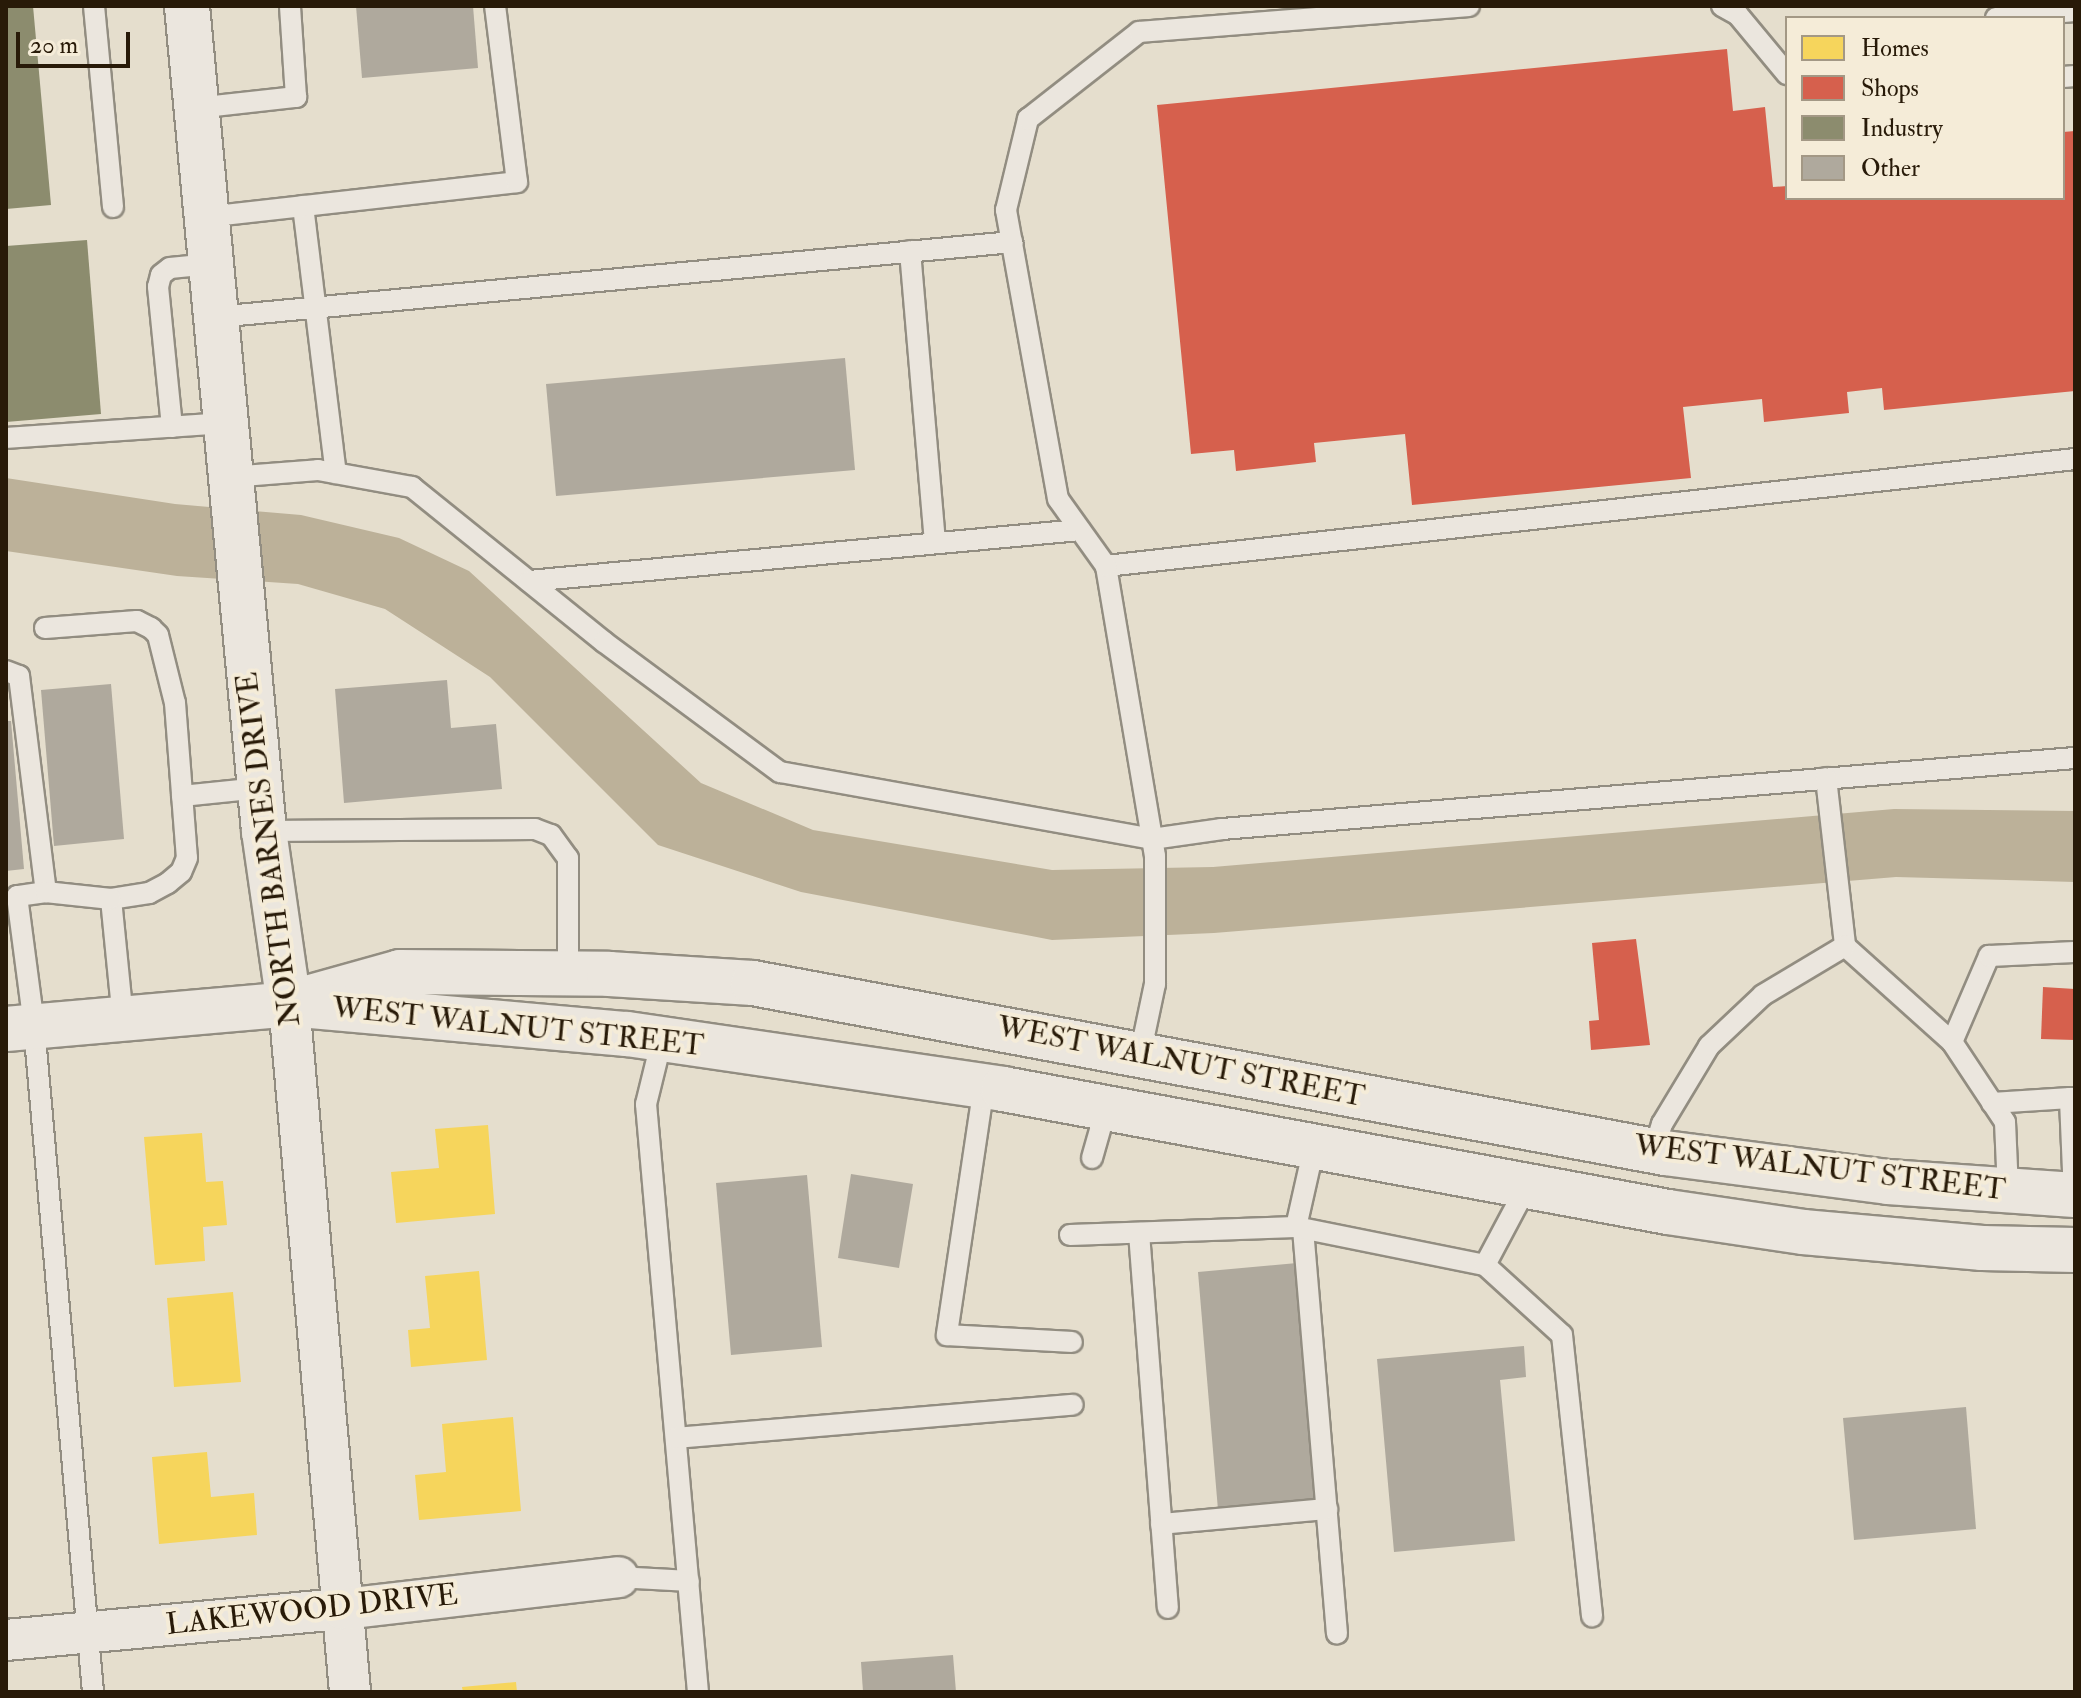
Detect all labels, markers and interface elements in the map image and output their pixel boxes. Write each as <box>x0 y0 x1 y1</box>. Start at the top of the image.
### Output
scale bar <box>20 16 134 66</box>
legend <box>1785 16 2065 200</box>
text: 20 m <box>30 30 78 61</box>
text: Homes <box>1861 33 1929 64</box>
text: Shops <box>1861 73 1919 104</box>
text: Industry <box>1861 113 1943 144</box>
text: Other <box>1861 153 1920 184</box>
street label: NORTH BARNES DRIVE <box>229 670 309 1028</box>
street label: WEST WALNUT STREET <box>330 990 706 1064</box>
street label: WEST WALNUT STREET <box>994 1009 1368 1115</box>
street label: WEST WALNUT STREET <box>1632 1127 2008 1209</box>
street label: LAKEWOOD DRIVE <box>164 1577 460 1643</box>

